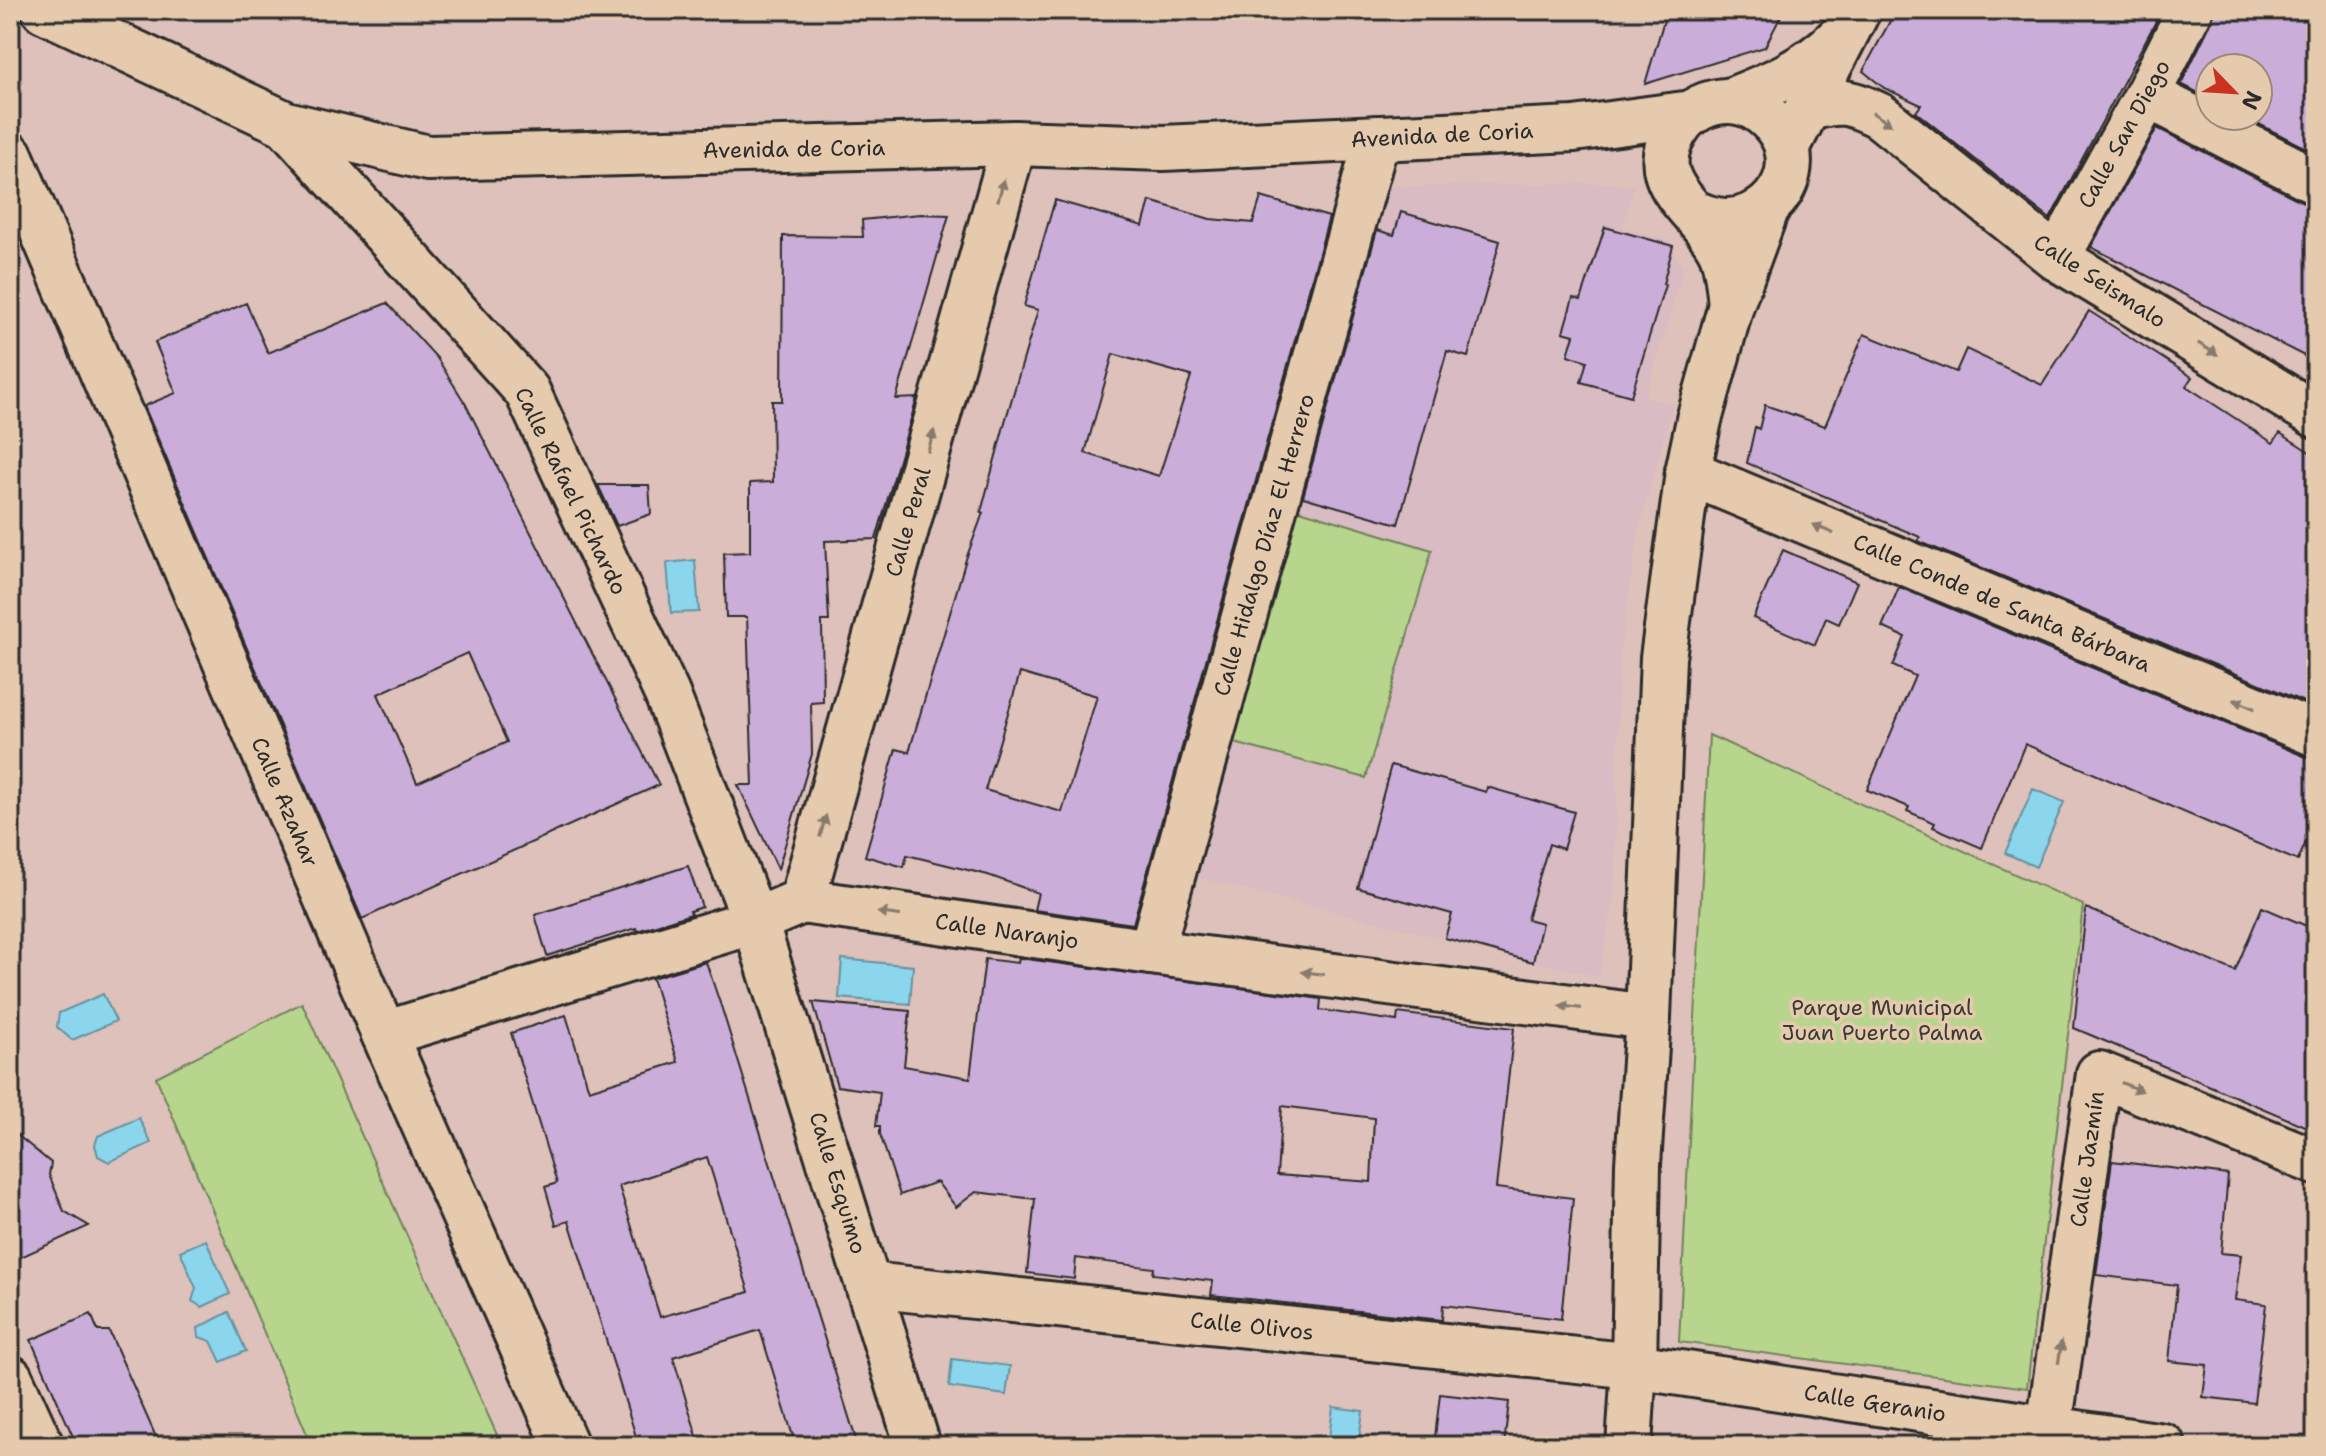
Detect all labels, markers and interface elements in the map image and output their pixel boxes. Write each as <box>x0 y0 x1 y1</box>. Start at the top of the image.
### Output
north arrow <box>2194 52 2274 132</box>
street label: Calle San Diego <box>2071 55 2177 213</box>
text: N <box>2235 86 2268 114</box>
one-way arrow <box>1871 111 1893 125</box>
street label: Avenida de Coria <box>1350 116 1534 154</box>
street label: Avenida de Coria <box>702 133 886 165</box>
one-way arrow <box>995 178 1008 202</box>
street label: Calle Seismalo <box>2028 227 2172 335</box>
one-way arrow <box>2197 342 2219 356</box>
street label: Calle Rafael Pichardo <box>508 382 634 600</box>
street label: Calle Hidalgo Díaz El Herrero <box>1207 390 1321 700</box>
one-way arrow <box>925 428 938 452</box>
street label: Calle Peral <box>879 463 938 580</box>
one-way arrow <box>1811 522 1835 535</box>
street label: Calle Conde de Santa Bárbara <box>1849 527 2156 679</box>
one-way arrow <box>2232 697 2256 710</box>
street label: Calle Azahar <box>245 733 325 871</box>
one-way arrow <box>818 813 830 838</box>
one-way arrow <box>876 907 901 920</box>
street label: Calle Naranjo <box>933 907 1081 955</box>
one-way arrow <box>1300 966 1325 979</box>
park label: Parque Municipal Juan Puerto Palma <box>1782 993 1983 1047</box>
one-way arrow <box>1558 1000 1583 1013</box>
one-way arrow <box>2120 1081 2144 1094</box>
street label: Calle Jazmín <box>2063 1089 2111 1229</box>
street label: Calle Esquimo <box>803 1108 873 1258</box>
street label: Calle Olivos <box>1189 1305 1315 1347</box>
one-way arrow <box>2054 1339 2067 1364</box>
street label: Calle Geranio <box>1802 1377 1948 1429</box>

